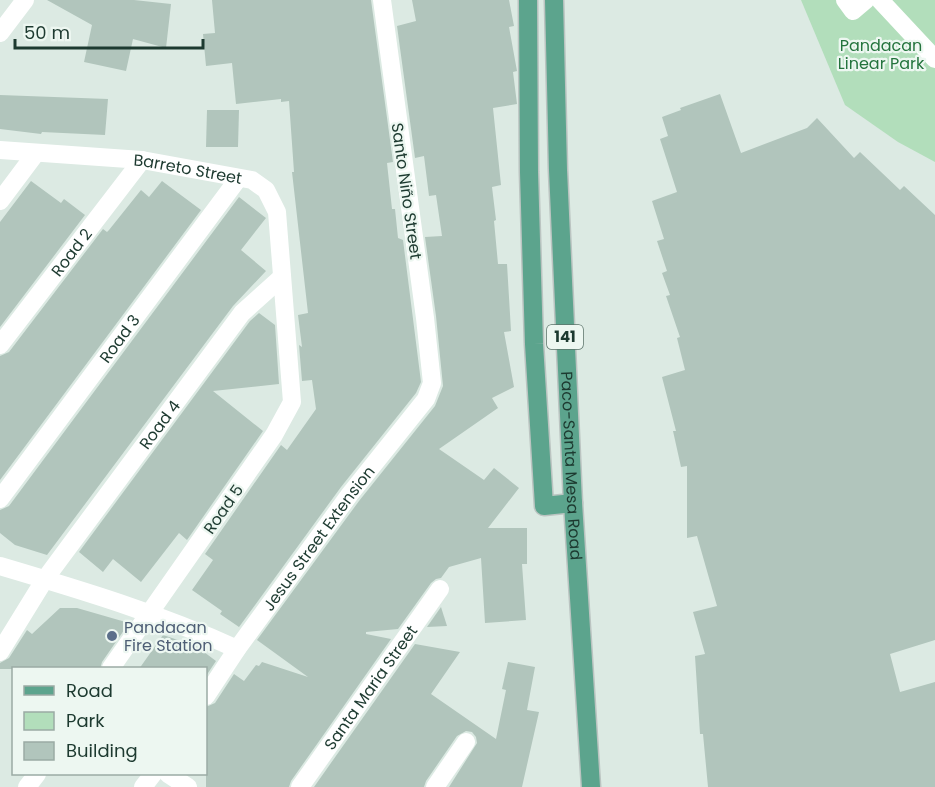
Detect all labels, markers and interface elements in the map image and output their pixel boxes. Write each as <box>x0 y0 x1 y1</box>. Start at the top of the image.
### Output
scale bar <box>15 12 202 50</box>
text: 50 m <box>24 20 70 45</box>
park label: Pandacan Linear Park <box>838 34 925 75</box>
street label: Santo Niño Street <box>386 121 427 261</box>
street label: Barreto Street <box>133 148 244 190</box>
street label: Road 2 <box>46 224 98 281</box>
street label: Road 3 <box>94 310 146 368</box>
road number: 141 <box>547 325 583 349</box>
street label: Paco-Santa Mesa Road <box>555 371 588 561</box>
street label: Road 4 <box>134 395 186 454</box>
street label: Jesus Street Extension <box>258 461 380 616</box>
street label: Road 5 <box>198 480 249 539</box>
place label: Pandacan Fire Station <box>124 616 212 657</box>
street label: Santa Maria Street <box>319 621 423 755</box>
marker: Pandacan Fire Station <box>105 629 119 643</box>
legend <box>12 667 207 775</box>
text: Road <box>66 678 113 703</box>
text: Park <box>66 708 105 733</box>
text: Building <box>66 738 138 763</box>

